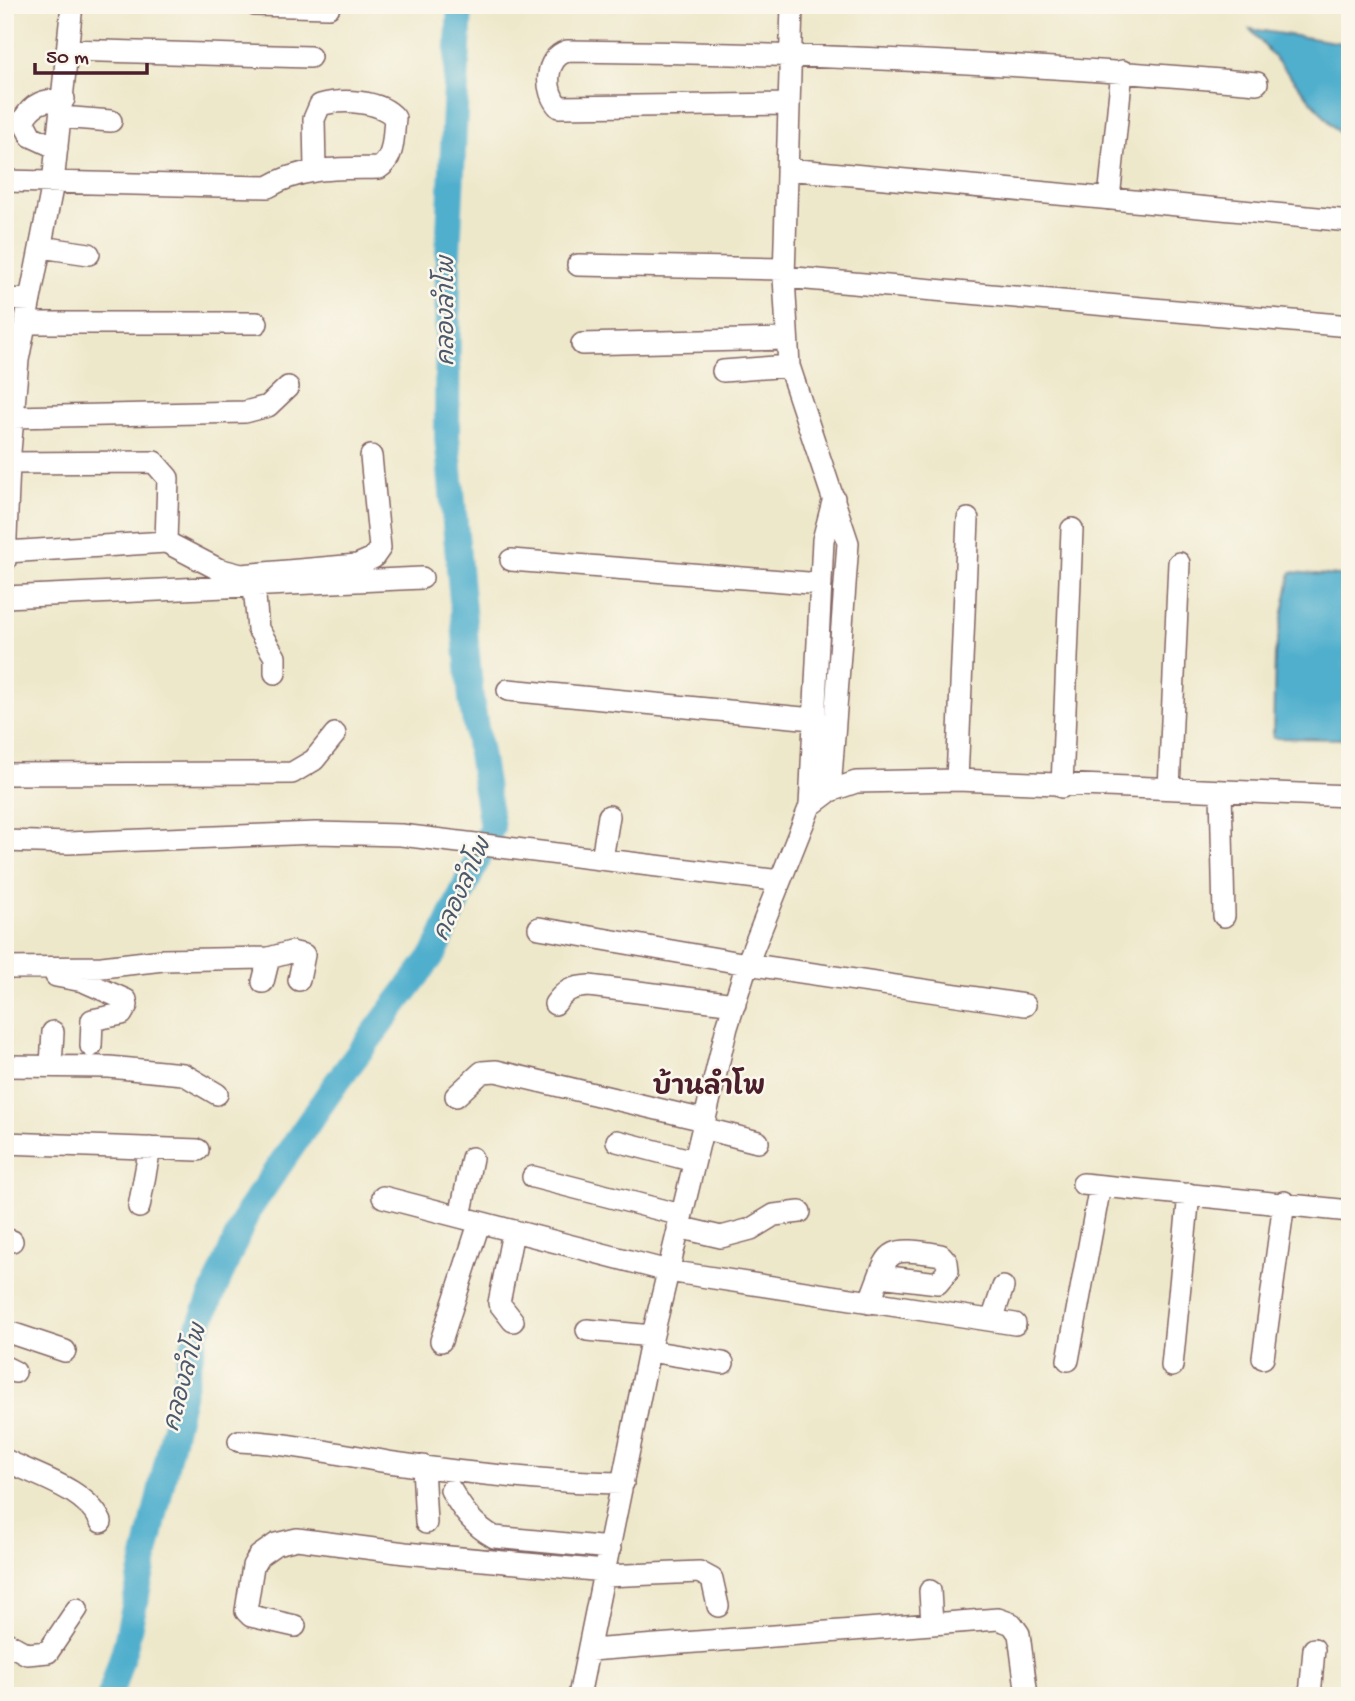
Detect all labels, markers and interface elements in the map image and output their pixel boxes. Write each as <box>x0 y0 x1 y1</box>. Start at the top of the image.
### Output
scale bar <box>35 32 147 76</box>
text: 50 m <box>46 47 89 72</box>
water label: คลองลำโพ <box>429 254 463 366</box>
water label: คลองลำโพ <box>424 830 501 946</box>
district label: บ้านลำโพ <box>653 1067 765 1105</box>
water label: คลองลำโพ <box>154 1318 216 1435</box>

